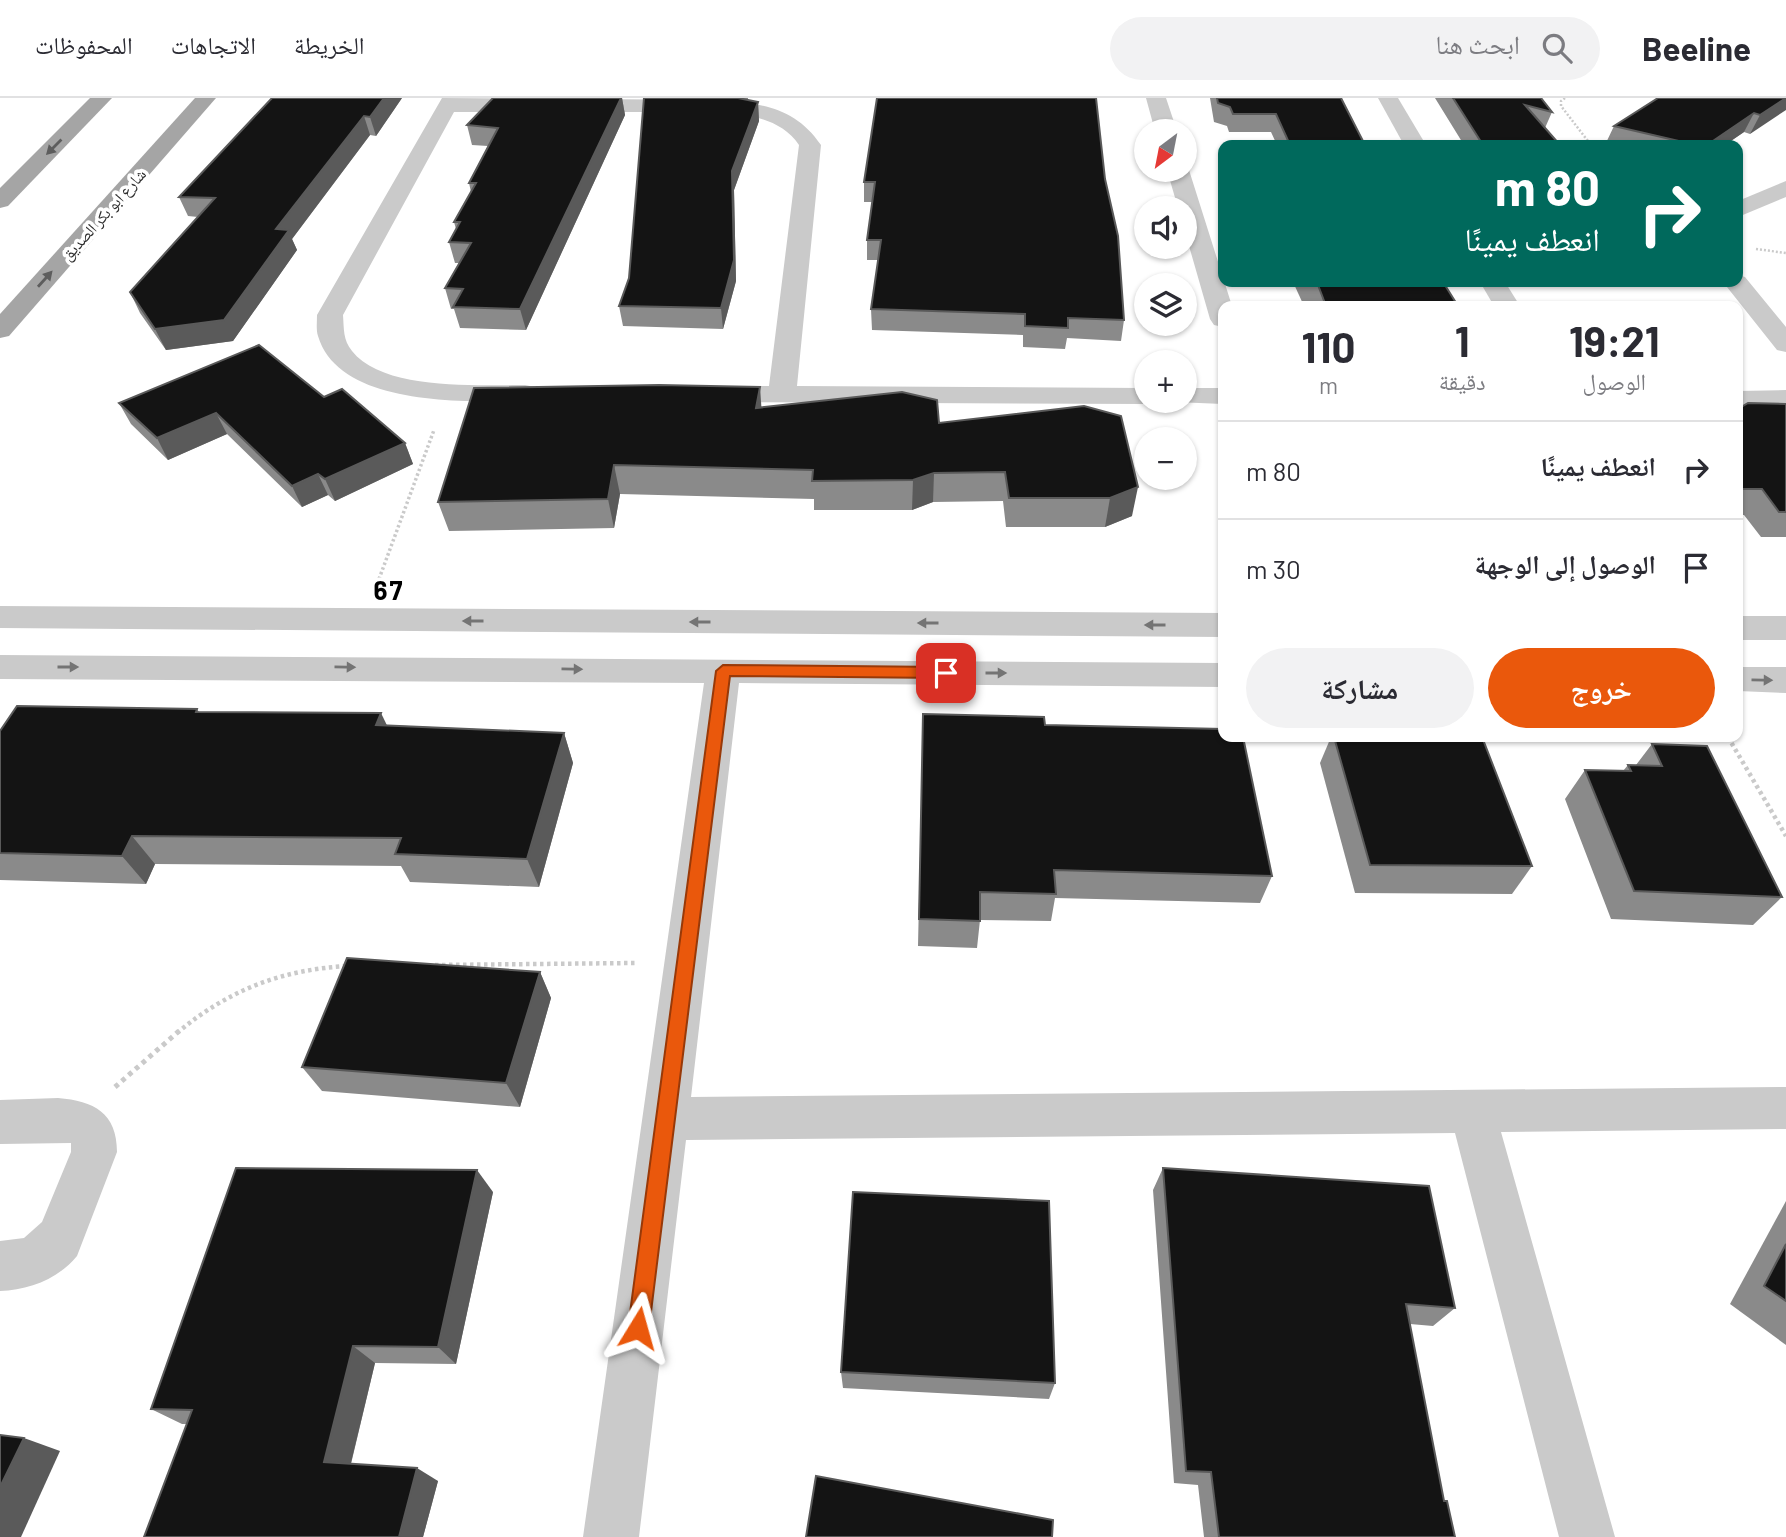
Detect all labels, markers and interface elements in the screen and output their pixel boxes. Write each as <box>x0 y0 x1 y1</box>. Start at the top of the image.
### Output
search box <box>1110 17 1600 80</box>
text: ابحث هنا <box>1436 28 1520 59</box>
text: Beeline <box>1642 28 1751 68</box>
icon: search <box>1538 29 1576 67</box>
text: المحفوظات <box>35 30 133 59</box>
text: الاتجاهات <box>171 30 256 59</box>
text: الخريطة <box>294 30 365 59</box>
north arrow <box>1134 119 1197 182</box>
map controls <box>1134 119 1197 490</box>
one-way arrow <box>46 138 63 155</box>
text: 80 m <box>1495 157 1600 216</box>
street label: شارع ابو بكر الصديق <box>57 164 151 265</box>
icon: right <box>1624 168 1715 259</box>
button: sound <box>1134 196 1197 259</box>
text: انعطف يمينًا <box>1465 219 1600 257</box>
one-way arrow <box>37 271 53 288</box>
button: layers <box>1134 273 1197 336</box>
text: 1 <box>1455 315 1470 365</box>
text: 19:21 <box>1569 315 1660 365</box>
text: 110 <box>1301 321 1355 371</box>
button: + <box>1134 350 1197 413</box>
text: دقيقة <box>1439 367 1486 395</box>
text: الوصول <box>1582 367 1646 395</box>
text: m <box>1319 371 1338 399</box>
button: − <box>1134 427 1197 490</box>
text: انعطف يمينًا <box>1541 450 1656 481</box>
icon: right <box>1677 451 1715 489</box>
text: 80 m <box>1246 455 1301 486</box>
text: الوصول إلى الوجهة <box>1475 548 1656 579</box>
icon: arrive <box>1677 549 1715 587</box>
text: 30 m <box>1246 553 1301 584</box>
district label: 67 <box>374 574 404 605</box>
one-way arrow <box>461 615 483 627</box>
one-way arrow <box>689 616 711 628</box>
one-way arrow <box>916 617 938 629</box>
one-way arrow <box>1144 619 1166 631</box>
pin <box>916 643 976 703</box>
button: مشاركة <box>1246 648 1474 728</box>
button: خروج <box>1488 648 1715 728</box>
icon: arrive <box>927 654 965 692</box>
one-way arrow <box>57 661 79 673</box>
one-way arrow <box>334 661 356 673</box>
one-way arrow <box>561 663 583 675</box>
one-way arrow <box>985 667 1007 679</box>
one-way arrow <box>1751 674 1773 685</box>
position arrow <box>601 1291 675 1365</box>

